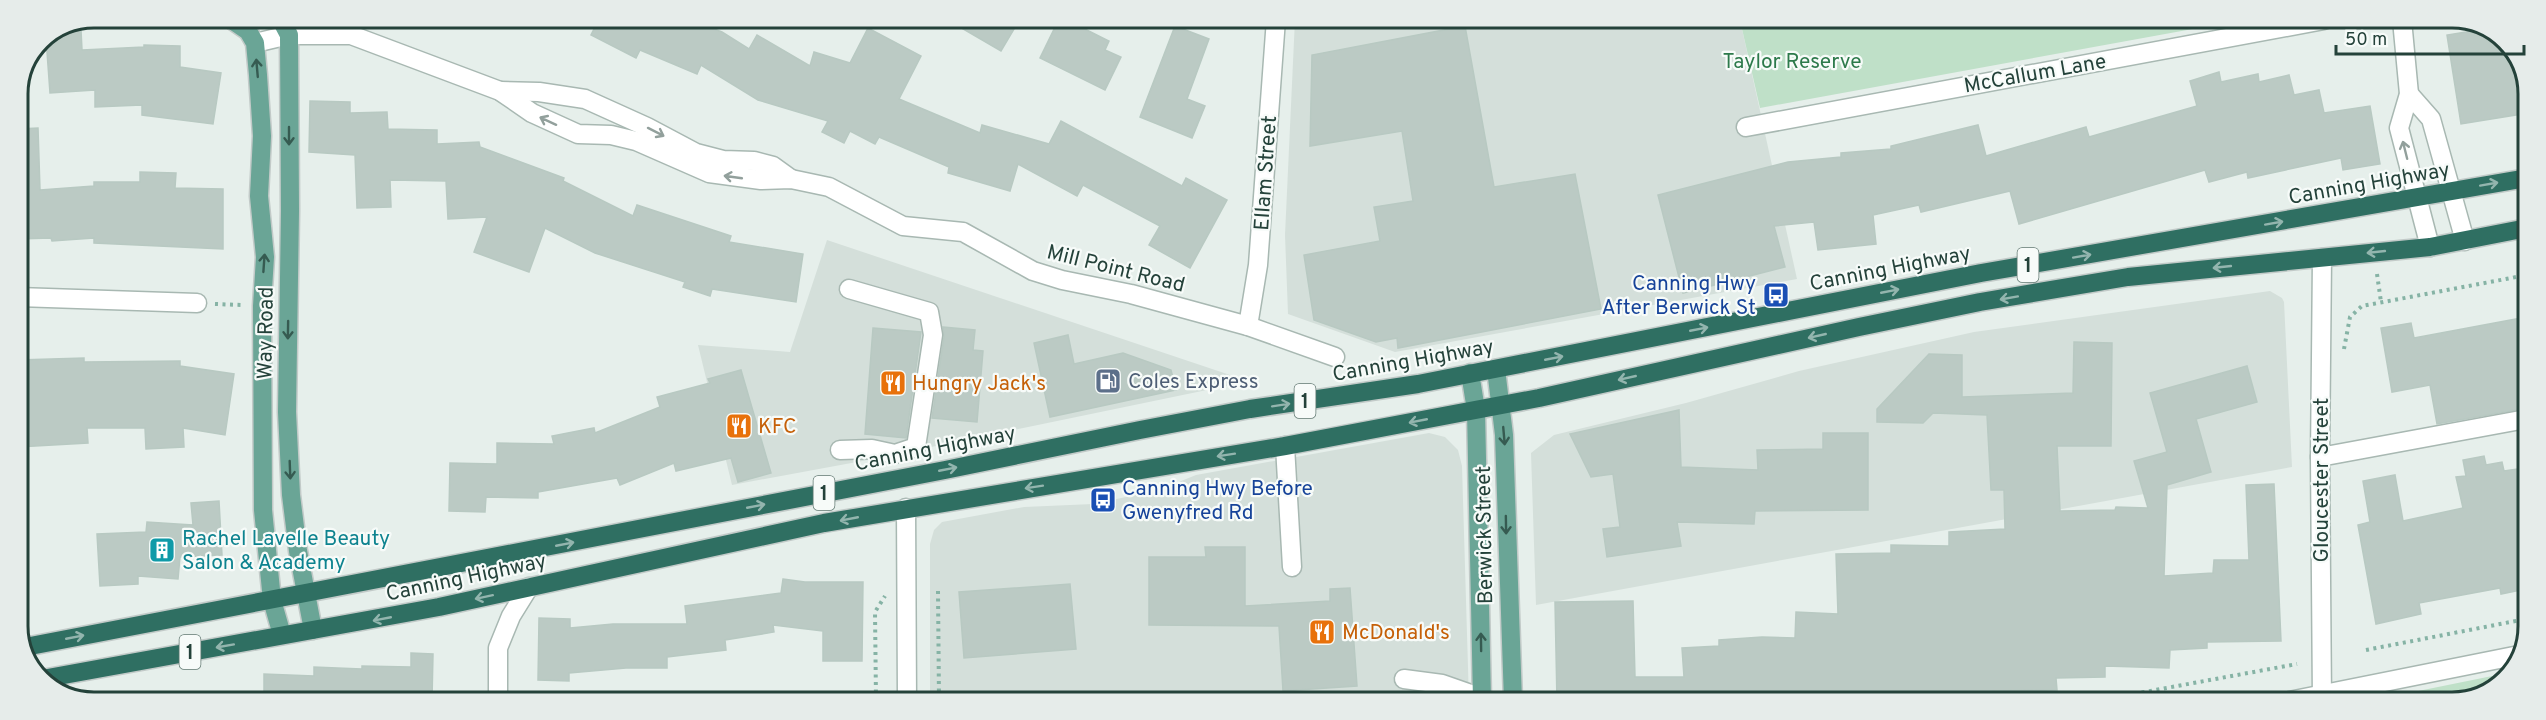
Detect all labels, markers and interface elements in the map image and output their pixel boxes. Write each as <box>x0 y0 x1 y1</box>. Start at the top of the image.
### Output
scale bar <box>2336 18 2524 56</box>
text: 50 m <box>2345 29 2387 52</box>
park label: Taylor Reserve <box>1722 49 1862 76</box>
street label: McCallum Lane <box>1962 49 2108 100</box>
one-way arrow <box>251 59 262 79</box>
one-way arrow <box>540 115 558 127</box>
street label: Ellam Street <box>1249 115 1284 232</box>
one-way arrow <box>283 125 295 145</box>
one-way arrow <box>646 127 664 138</box>
one-way arrow <box>2398 141 2410 160</box>
street label: Canning Highway <box>2286 157 2452 212</box>
one-way arrow <box>724 171 743 182</box>
one-way arrow <box>2478 179 2498 190</box>
one-way arrow <box>2263 217 2283 228</box>
street label: Mill Point Road <box>1044 239 1188 300</box>
street label: Canning Highway <box>1807 241 1973 298</box>
one-way arrow <box>2367 247 2387 258</box>
road number: 1 <box>2018 248 2038 282</box>
one-way arrow <box>2071 250 2091 261</box>
one-way arrow <box>259 253 270 273</box>
one-way arrow <box>2213 262 2232 273</box>
place label: Canning Hwy After Berwick St <box>1602 271 1756 322</box>
bus stop icon: Canning Hwy After Berwick St <box>1761 280 1791 310</box>
one-way arrow <box>1879 285 1899 296</box>
street label: Way Road <box>252 286 281 380</box>
one-way arrow <box>1999 292 2019 303</box>
one-way arrow <box>282 320 294 340</box>
one-way arrow <box>1688 323 1708 334</box>
one-way arrow <box>1808 331 1828 342</box>
street label: Canning Highway <box>1330 334 1496 389</box>
one-way arrow <box>1544 352 1563 363</box>
fuel station icon: Coles Express <box>1093 366 1123 396</box>
restaurant icon: Hungry Jack's <box>878 368 908 398</box>
place label: Coles Express <box>1128 369 1259 396</box>
place label: Hungry Jack's <box>912 371 1046 398</box>
one-way arrow <box>1618 373 1637 385</box>
road number: 1 <box>1294 384 1316 418</box>
street label: Gloucester Street <box>2309 398 2336 562</box>
one-way arrow <box>1270 399 1290 410</box>
restaurant icon: KFC <box>724 411 754 441</box>
place label: KFC <box>758 414 797 441</box>
one-way arrow <box>1409 416 1428 427</box>
street label: Canning Highway <box>852 421 1018 478</box>
one-way arrow <box>1499 426 1510 445</box>
one-way arrow <box>1217 450 1236 461</box>
one-way arrow <box>284 460 295 480</box>
one-way arrow <box>937 463 957 474</box>
street label: Berwick Street <box>1471 466 1500 604</box>
road number: 1 <box>814 476 834 510</box>
place label: Canning Hwy Before Gwenyfred Rd <box>1122 476 1313 527</box>
one-way arrow <box>1024 482 1044 493</box>
bus stop icon: Canning Hwy Before Gwenyfred Rd <box>1088 485 1118 515</box>
one-way arrow <box>746 500 765 511</box>
one-way arrow <box>840 513 859 524</box>
one-way arrow <box>1501 515 1512 535</box>
place label: Rachel Lavelle Beauty Salon & Academy <box>182 526 390 577</box>
building icon: Rachel Lavelle Beauty Salon & Academy <box>147 535 177 565</box>
one-way arrow <box>554 538 574 549</box>
street label: Canning Highway <box>384 548 549 609</box>
one-way arrow <box>475 592 494 604</box>
one-way arrow <box>372 614 392 625</box>
restaurant icon: McDonald's <box>1307 617 1337 647</box>
place label: McDonald's <box>1342 620 1450 647</box>
one-way arrow <box>65 631 85 642</box>
one-way arrow <box>1475 633 1487 653</box>
road number: 1 <box>180 635 201 669</box>
one-way arrow <box>216 640 235 651</box>

